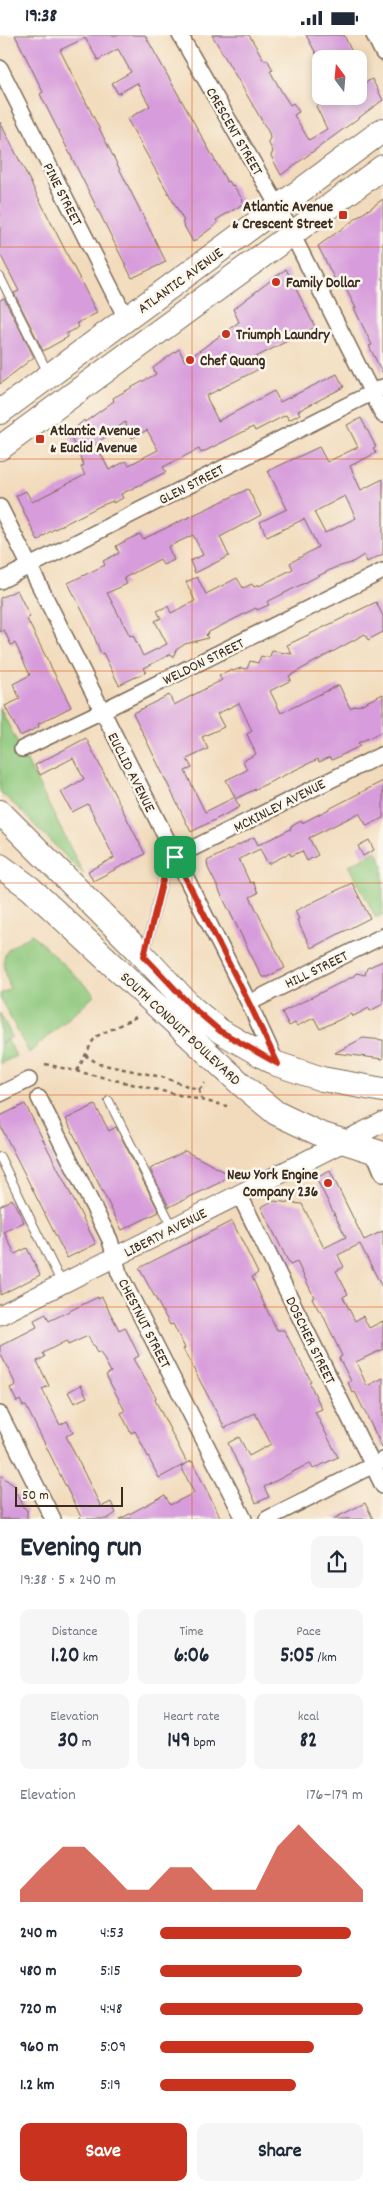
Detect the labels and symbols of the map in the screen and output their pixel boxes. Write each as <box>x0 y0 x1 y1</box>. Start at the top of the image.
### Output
north arrow <box>312 50 368 105</box>
street label: CRESCENT STREET <box>199 84 267 180</box>
street label: PINE STREET <box>36 159 87 230</box>
place label: Atlantic Avenue & Crescent Street <box>232 197 333 236</box>
marker: Atlantic Avenue & Crescent Street <box>337 209 349 221</box>
street label: ATLANTIC AVENUE <box>134 243 229 320</box>
place label: Family Dollar <box>286 273 360 295</box>
marker: Family Dollar <box>270 276 282 288</box>
place label: Triumph Laundry <box>236 325 330 347</box>
marker: Triumph Laundry <box>220 328 232 340</box>
place label: Chef Quang <box>200 351 266 373</box>
marker: Chef Quang <box>184 354 196 366</box>
place label: Atlantic Avenue & Euclid Avenue <box>50 421 140 460</box>
marker: Atlantic Avenue & Euclid Avenue <box>34 433 46 445</box>
street label: GLEN STREET <box>155 460 228 512</box>
street label: WELDON STREET <box>159 634 248 692</box>
street label: EUCLID AVENUE <box>101 729 160 817</box>
street label: MCKINLEY AVENUE <box>230 774 330 839</box>
pin <box>154 836 196 878</box>
street label: HILL STREET <box>282 946 352 995</box>
street label: SOUTH CONDUIT BOULEVARD <box>114 967 245 1092</box>
place label: New York Engine Company 236 <box>227 1165 318 1204</box>
marker: New York Engine Company 236 <box>322 1177 334 1189</box>
street label: LIBERTY AVENUE <box>121 1203 211 1264</box>
street label: CHESTNUT STREET <box>111 1275 175 1373</box>
street label: DOSCHER STREET <box>278 1293 340 1388</box>
scale bar <box>15 1483 122 1507</box>

